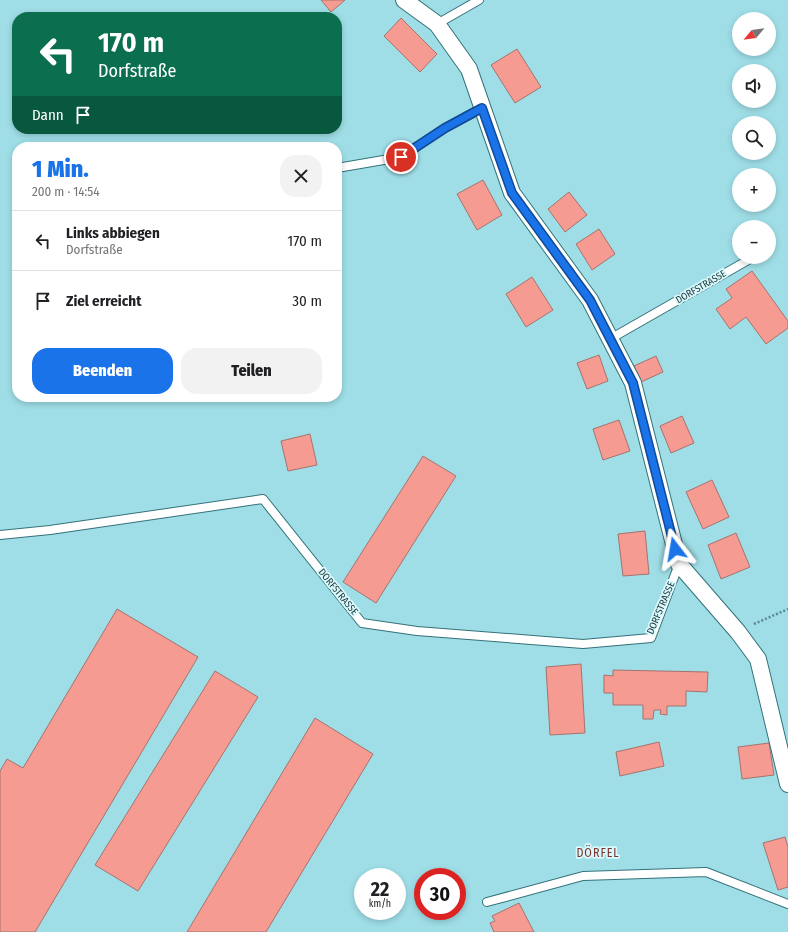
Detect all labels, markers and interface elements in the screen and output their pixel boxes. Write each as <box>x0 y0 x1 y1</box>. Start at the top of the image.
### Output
north arrow <box>732 12 776 56</box>
map controls <box>732 12 776 264</box>
text: 170 m <box>98 26 164 59</box>
icon: left <box>32 28 84 80</box>
text: Dorfstraße <box>98 60 176 82</box>
button: sound <box>732 64 776 108</box>
icon: arrive <box>72 104 94 126</box>
text: Dann <box>32 106 64 124</box>
button: search <box>732 116 776 160</box>
pin <box>384 140 418 174</box>
icon: arrive <box>390 146 412 168</box>
text: 1 Min. <box>32 155 89 183</box>
button: close <box>280 155 322 197</box>
button: + <box>732 168 776 212</box>
text: 200 m · 14:54 <box>32 184 100 199</box>
button: − <box>732 220 776 264</box>
text: Links abbiegen <box>66 224 160 242</box>
icon: left <box>32 230 54 252</box>
text: 170 m <box>287 232 322 250</box>
text: Dorfstraße <box>66 242 123 257</box>
street label: DORFSTRASSE <box>674 268 729 306</box>
icon: arrive <box>32 290 54 312</box>
text: Ziel erreicht <box>66 292 141 310</box>
text: 30 m <box>292 292 322 310</box>
button: Beenden <box>32 348 173 394</box>
button: Teilen <box>181 348 322 394</box>
position arrow <box>654 528 696 570</box>
street label: DORFSTRASSE <box>316 566 361 618</box>
street label: DORFSTRASSE <box>644 579 678 636</box>
district label: DÖRFEL <box>576 844 620 860</box>
speed limit sign: 30 <box>414 868 466 920</box>
text: 22 <box>371 877 389 901</box>
text: km/h <box>369 898 391 910</box>

